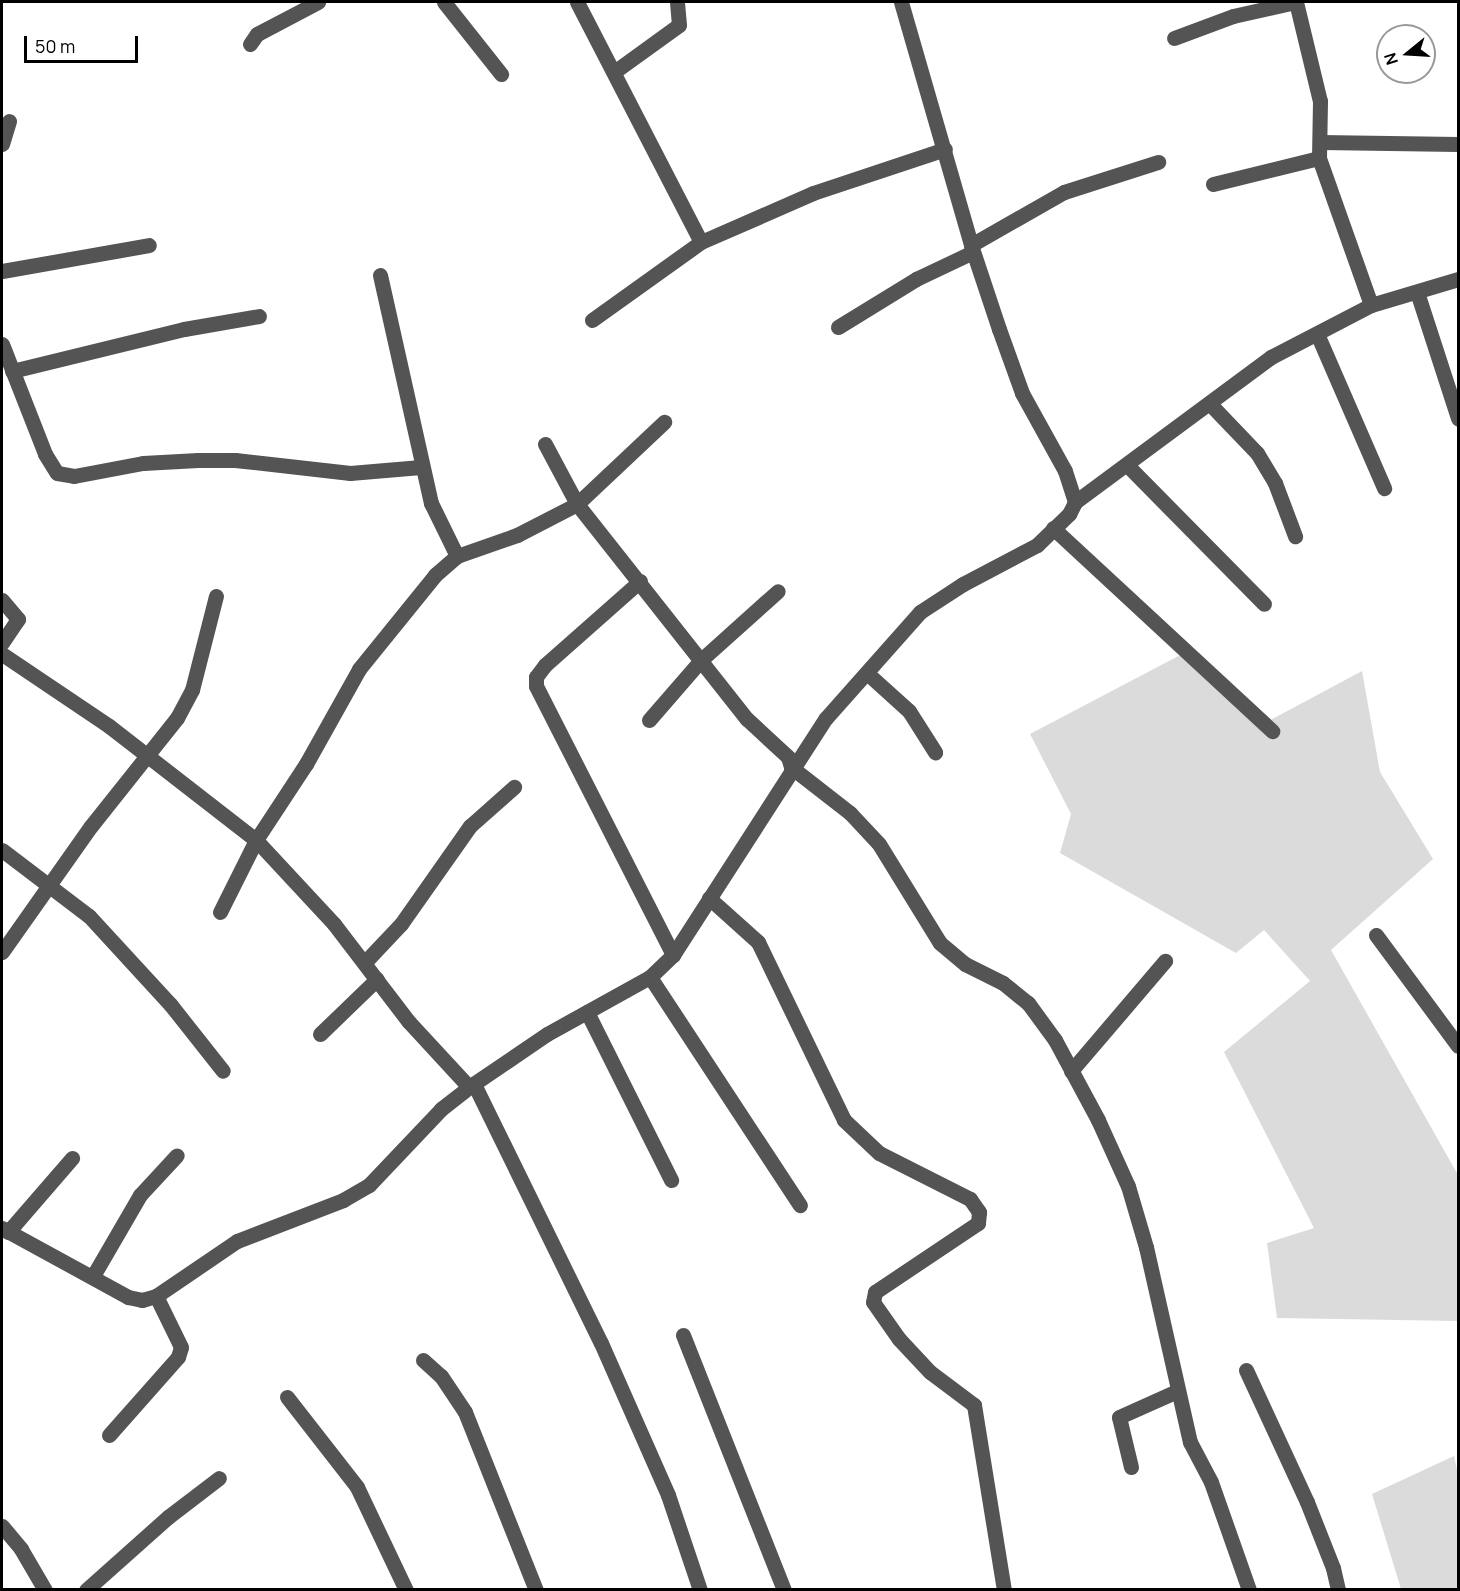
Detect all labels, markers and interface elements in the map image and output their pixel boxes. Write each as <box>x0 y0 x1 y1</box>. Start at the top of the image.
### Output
scale bar <box>27 24 141 62</box>
north arrow <box>1376 24 1436 84</box>
text: 50 m <box>35 34 75 58</box>
text: N <box>1379 50 1403 68</box>

